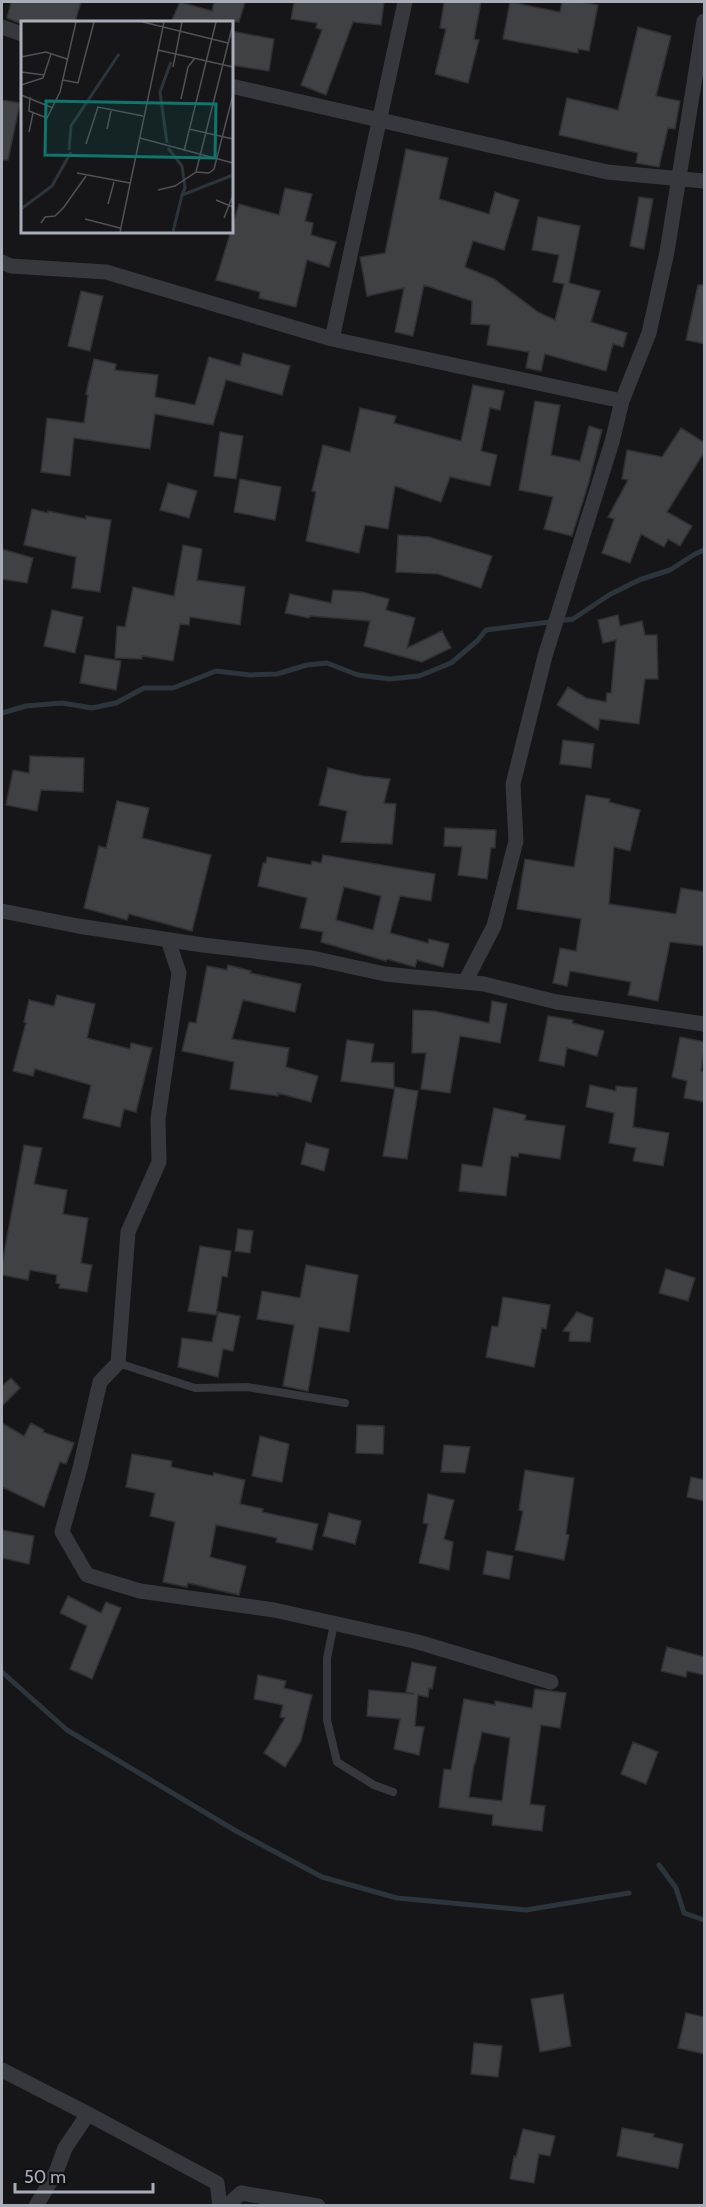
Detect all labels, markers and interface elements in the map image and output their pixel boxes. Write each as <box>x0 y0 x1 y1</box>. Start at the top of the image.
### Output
inset map <box>21 21 232 232</box>
scale bar <box>15 2156 153 2194</box>
text: 50 m <box>24 2166 66 2188</box>

